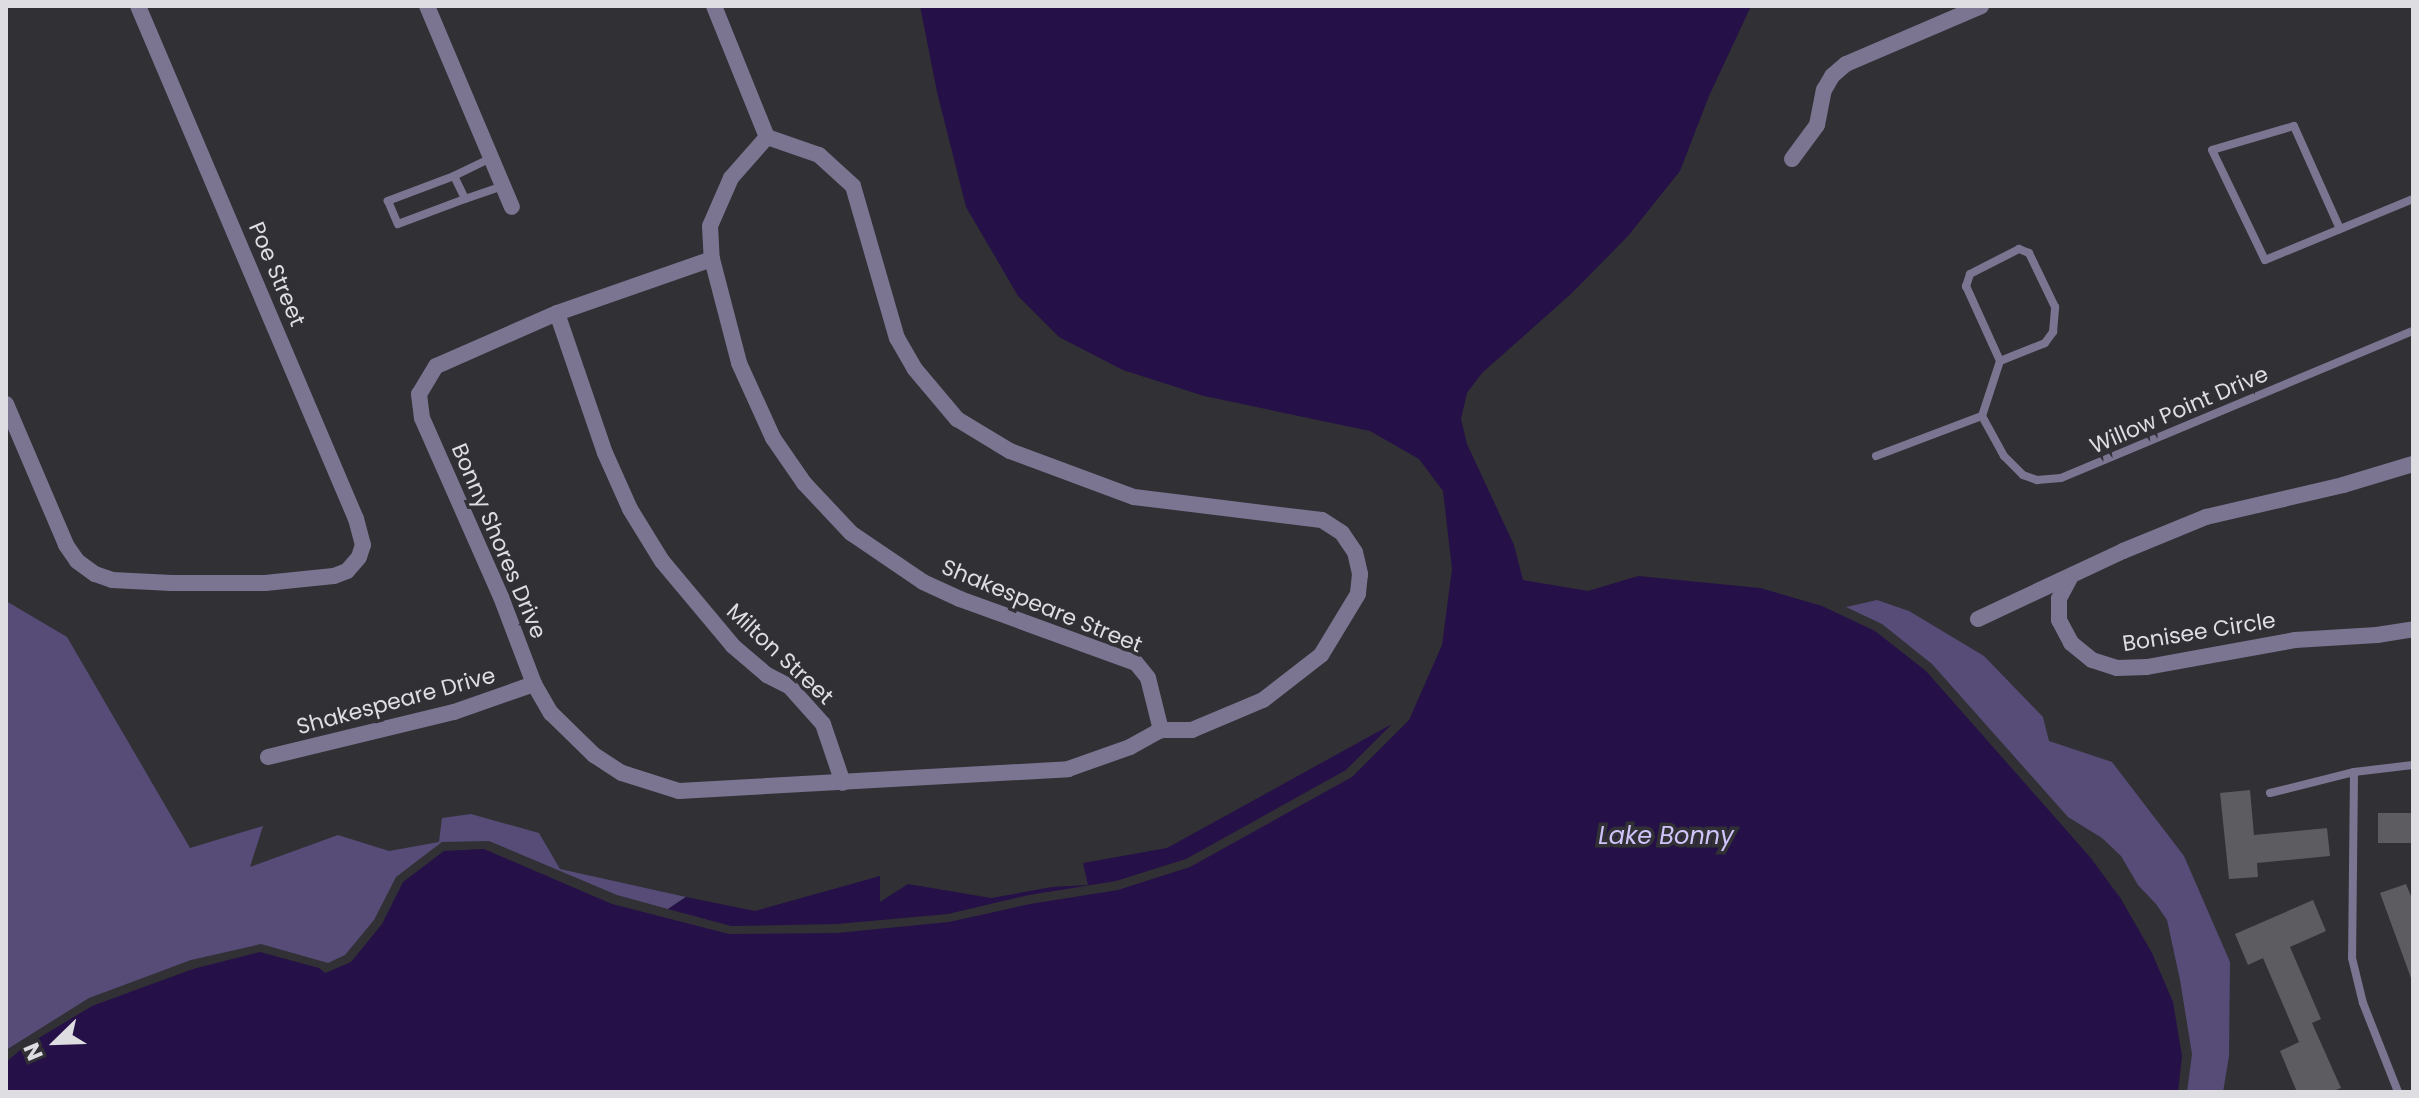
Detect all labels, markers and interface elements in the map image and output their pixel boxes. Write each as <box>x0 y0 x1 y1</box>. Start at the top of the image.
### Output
street label: Poe Street <box>243 218 311 330</box>
street label: Willow Point Drive <box>2086 361 2272 459</box>
street label: Bonny Shores Drive <box>446 439 552 643</box>
street label: Shakespeare Street <box>938 554 1146 658</box>
street label: Milton Street <box>721 598 839 710</box>
street label: Bonisee Circle <box>2121 607 2277 657</box>
street label: Shakespeare Drive <box>294 662 498 740</box>
water label: Lake Bonny <box>1598 822 1734 850</box>
north arrow <box>16 1002 96 1082</box>
text: N <box>16 1038 51 1065</box>

